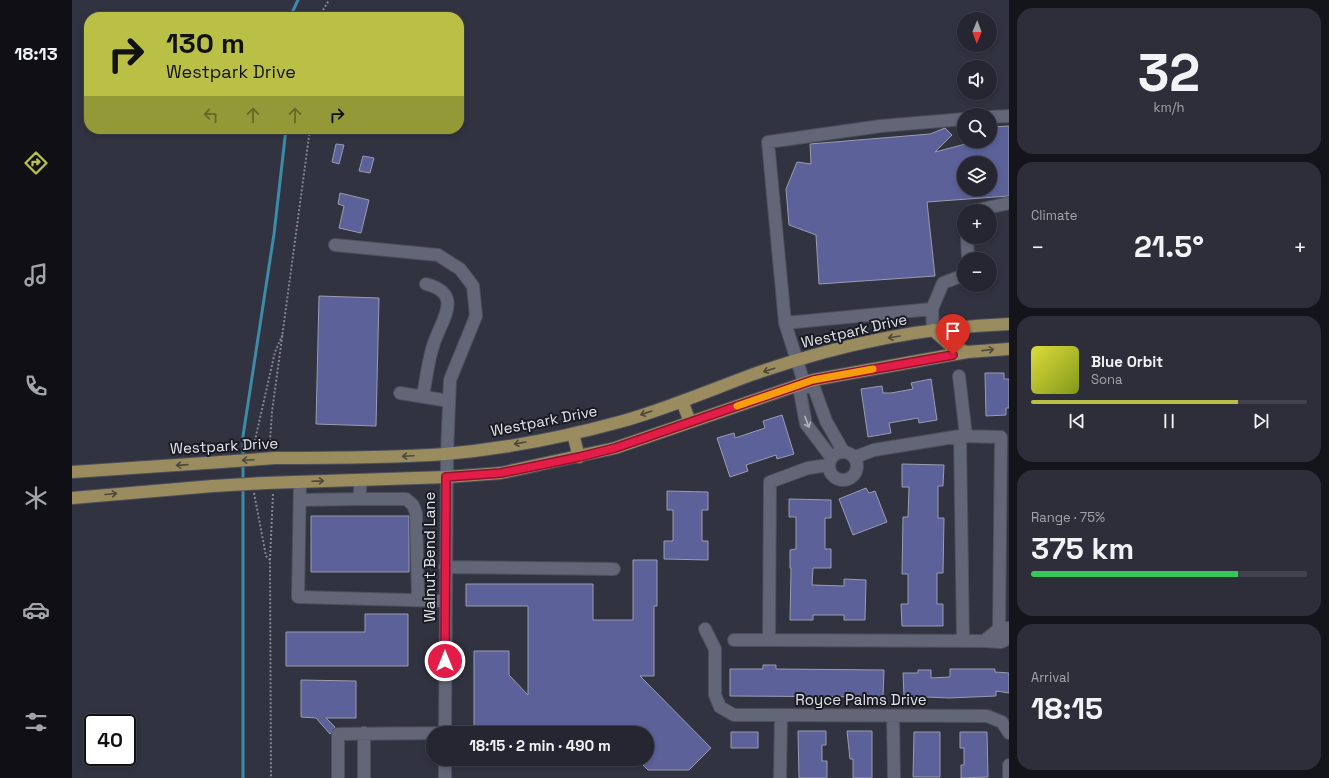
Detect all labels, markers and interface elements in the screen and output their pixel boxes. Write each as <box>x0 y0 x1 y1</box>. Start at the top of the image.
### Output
north arrow <box>957 12 997 52</box>
map controls <box>957 12 997 292</box>
text: 130 m <box>166 25 245 61</box>
icon: right <box>100 28 152 80</box>
text: 32 <box>1138 40 1200 106</box>
text: 18:13 <box>14 42 58 65</box>
text: Westpark Drive <box>166 60 296 83</box>
button: sound <box>957 60 997 100</box>
text: km/h <box>1154 99 1184 116</box>
icon: left <box>200 104 222 126</box>
icon: ahead <box>242 104 264 126</box>
icon: ahead <box>284 104 306 126</box>
icon: right <box>326 104 348 126</box>
button: search <box>957 108 997 148</box>
icon: directions <box>22 149 50 177</box>
button: layers <box>957 156 997 196</box>
button: + <box>957 204 997 244</box>
text: Climate <box>1031 207 1077 224</box>
text: 21.5° <box>1134 227 1204 266</box>
text: − <box>1031 233 1045 261</box>
text: + <box>1293 233 1307 261</box>
button: − <box>957 252 997 292</box>
icon: music <box>22 261 50 289</box>
street label: Westpark Drive <box>799 309 909 352</box>
pin <box>936 314 970 355</box>
icon: arrive <box>942 320 964 342</box>
one-way arrow <box>888 333 901 341</box>
one-way arrow <box>981 347 994 354</box>
text: Blue Orbit <box>1091 352 1163 371</box>
one-way arrow <box>763 366 775 374</box>
text: Sona <box>1091 371 1122 388</box>
icon: phone <box>22 372 50 400</box>
street label: Westpark Drive <box>489 401 599 440</box>
one-way arrow <box>640 410 653 417</box>
icon: previous <box>1066 410 1088 432</box>
icon: pause <box>1158 410 1180 432</box>
icon: next <box>1250 410 1272 432</box>
one-way arrow <box>804 415 811 428</box>
street label: Westpark Drive <box>169 433 279 458</box>
one-way arrow <box>514 440 527 448</box>
one-way arrow <box>402 453 415 460</box>
one-way arrow <box>242 457 255 464</box>
one-way arrow <box>176 461 189 468</box>
one-way arrow <box>311 477 324 485</box>
icon: climate <box>22 484 50 512</box>
one-way arrow <box>104 491 117 498</box>
street label: Walnut Bend Lane <box>420 492 439 622</box>
text: Range · 75% <box>1031 509 1105 526</box>
text: 375 km <box>1031 529 1134 568</box>
icon: car <box>22 596 50 624</box>
position arrow <box>424 640 466 682</box>
text: Arrival <box>1031 669 1070 686</box>
text: 18:15 <box>1031 689 1103 728</box>
street label: Royce Palms Drive <box>795 690 927 709</box>
icon: filters <box>22 708 50 736</box>
speed limit sign: 40 <box>84 714 136 766</box>
text: 18:15 · 2 min · 490 m <box>469 736 611 755</box>

